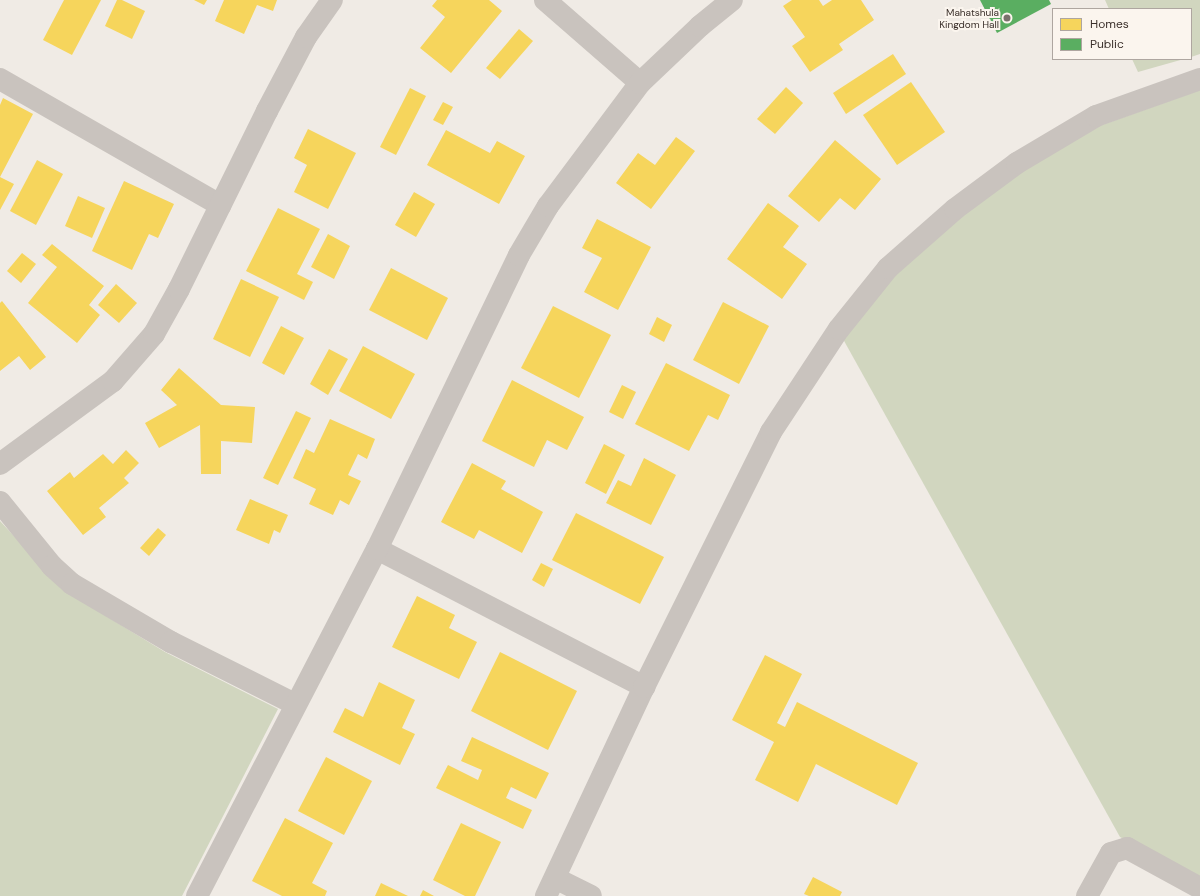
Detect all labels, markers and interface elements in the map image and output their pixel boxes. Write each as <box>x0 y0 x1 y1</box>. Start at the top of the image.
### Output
place label: Mahatshula Kingdom Hall <box>939 6 999 30</box>
legend <box>1052 8 1192 60</box>
marker: Mahatshula Kingdom Hall <box>1002 13 1012 23</box>
text: Homes <box>1090 16 1129 32</box>
text: Public <box>1090 36 1124 52</box>

